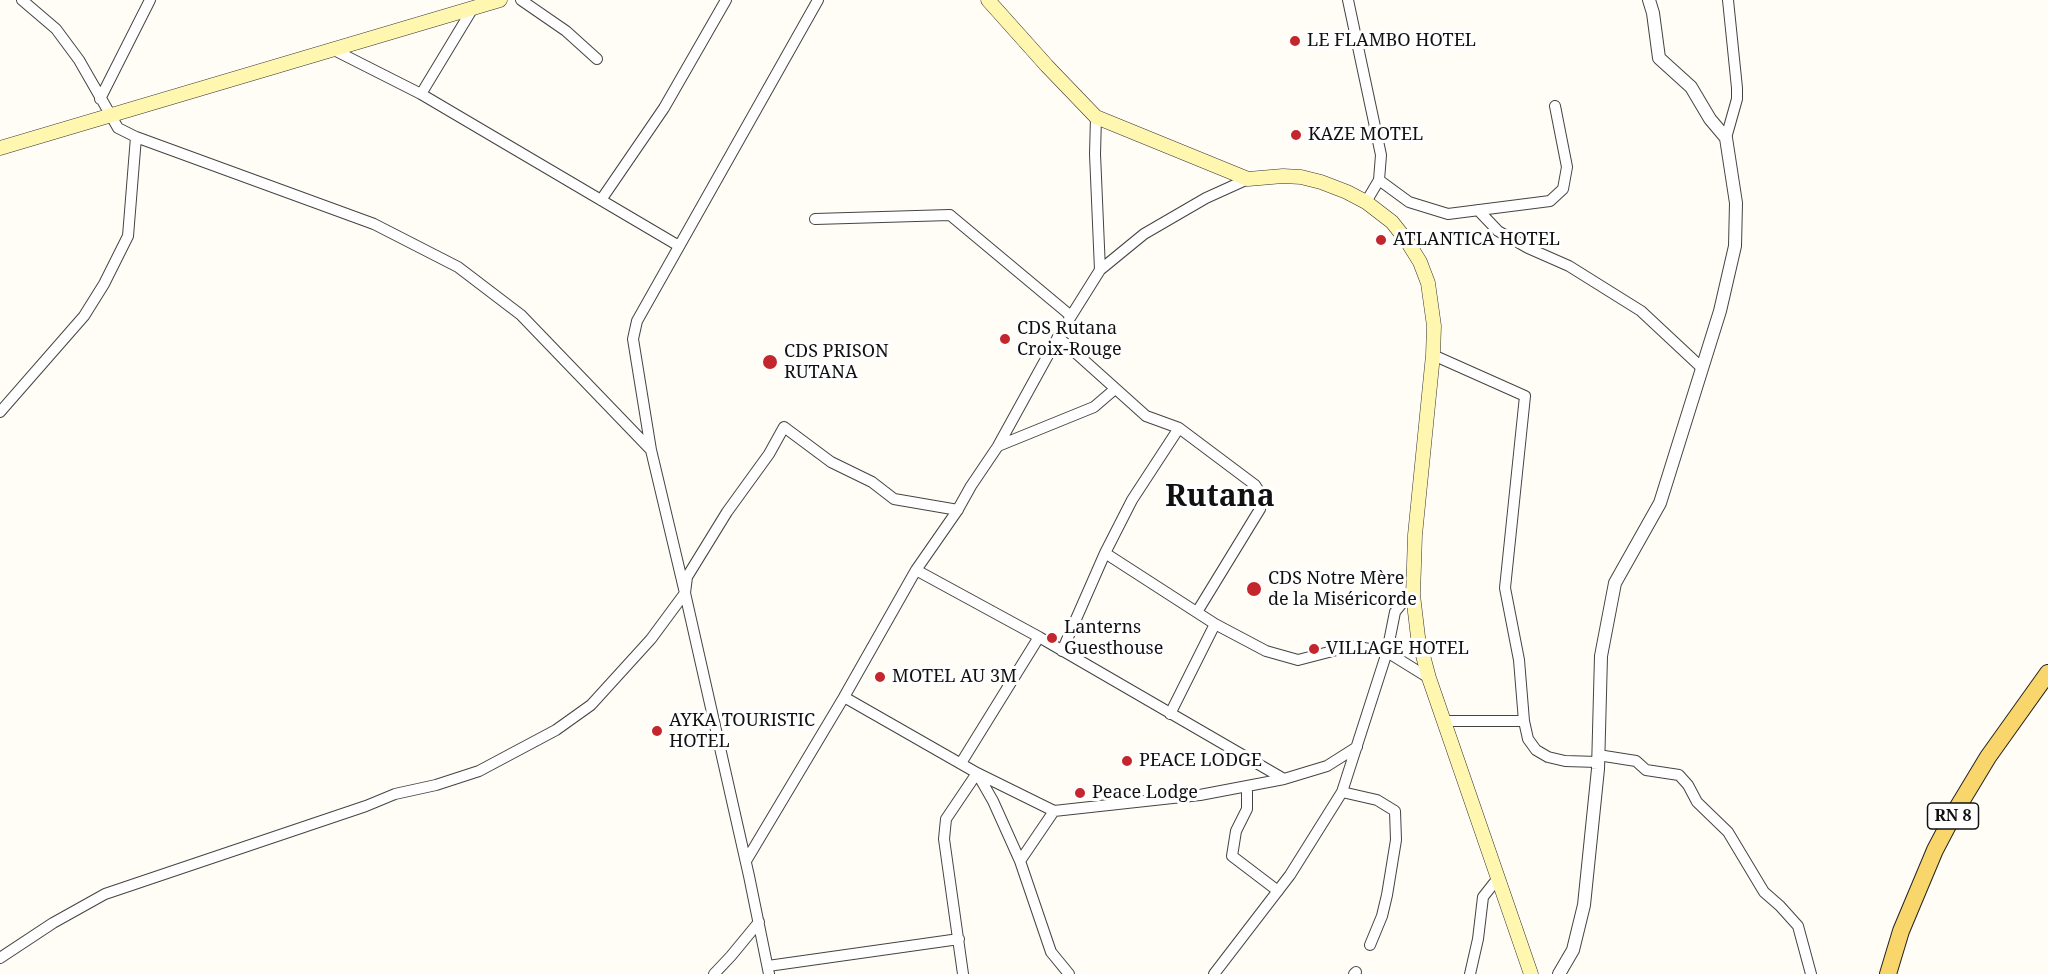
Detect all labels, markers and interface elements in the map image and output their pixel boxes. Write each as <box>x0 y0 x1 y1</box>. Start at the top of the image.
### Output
place label: LE FLAMBO HOTEL <box>1307 30 1476 52</box>
marker: LE FLAMBO HOTEL <box>1288 34 1302 48</box>
place label: KAZE MOTEL <box>1308 124 1423 146</box>
marker: KAZE MOTEL <box>1289 128 1303 142</box>
place label: ATLANTICA HOTEL <box>1393 229 1560 251</box>
marker: ATLANTICA HOTEL <box>1374 233 1388 247</box>
place label: CDS Rutana Croix-Rouge <box>1017 318 1122 360</box>
marker: CDS Rutana Croix-Rouge <box>998 332 1012 346</box>
place label: CDS PRISON RUTANA <box>784 341 889 384</box>
marker: CDS PRISON RUTANA <box>761 353 779 371</box>
district label: Rutana <box>1165 479 1275 515</box>
place label: CDS Notre Mère de la Miséricorde <box>1268 568 1417 610</box>
marker: CDS Notre Mère de la Miséricorde <box>1245 580 1263 598</box>
place label: Lanterns Guesthouse <box>1064 617 1163 660</box>
marker: Lanterns Guesthouse <box>1045 631 1059 645</box>
place label: VILLAGE HOTEL <box>1326 638 1469 660</box>
marker: VILLAGE HOTEL <box>1307 642 1321 656</box>
place label: MOTEL AU 3M <box>892 666 1017 688</box>
marker: MOTEL AU 3M <box>873 670 887 684</box>
place label: AYKA TOURISTIC HOTEL <box>669 710 815 752</box>
marker: AYKA TOURISTIC HOTEL <box>650 724 664 738</box>
place label: PEACE LODGE <box>1139 750 1262 772</box>
marker: PEACE LODGE <box>1120 754 1134 768</box>
place label: Peace Lodge <box>1092 782 1198 804</box>
marker: Peace Lodge <box>1073 786 1087 800</box>
road number: RN 8 <box>1928 803 1978 829</box>

